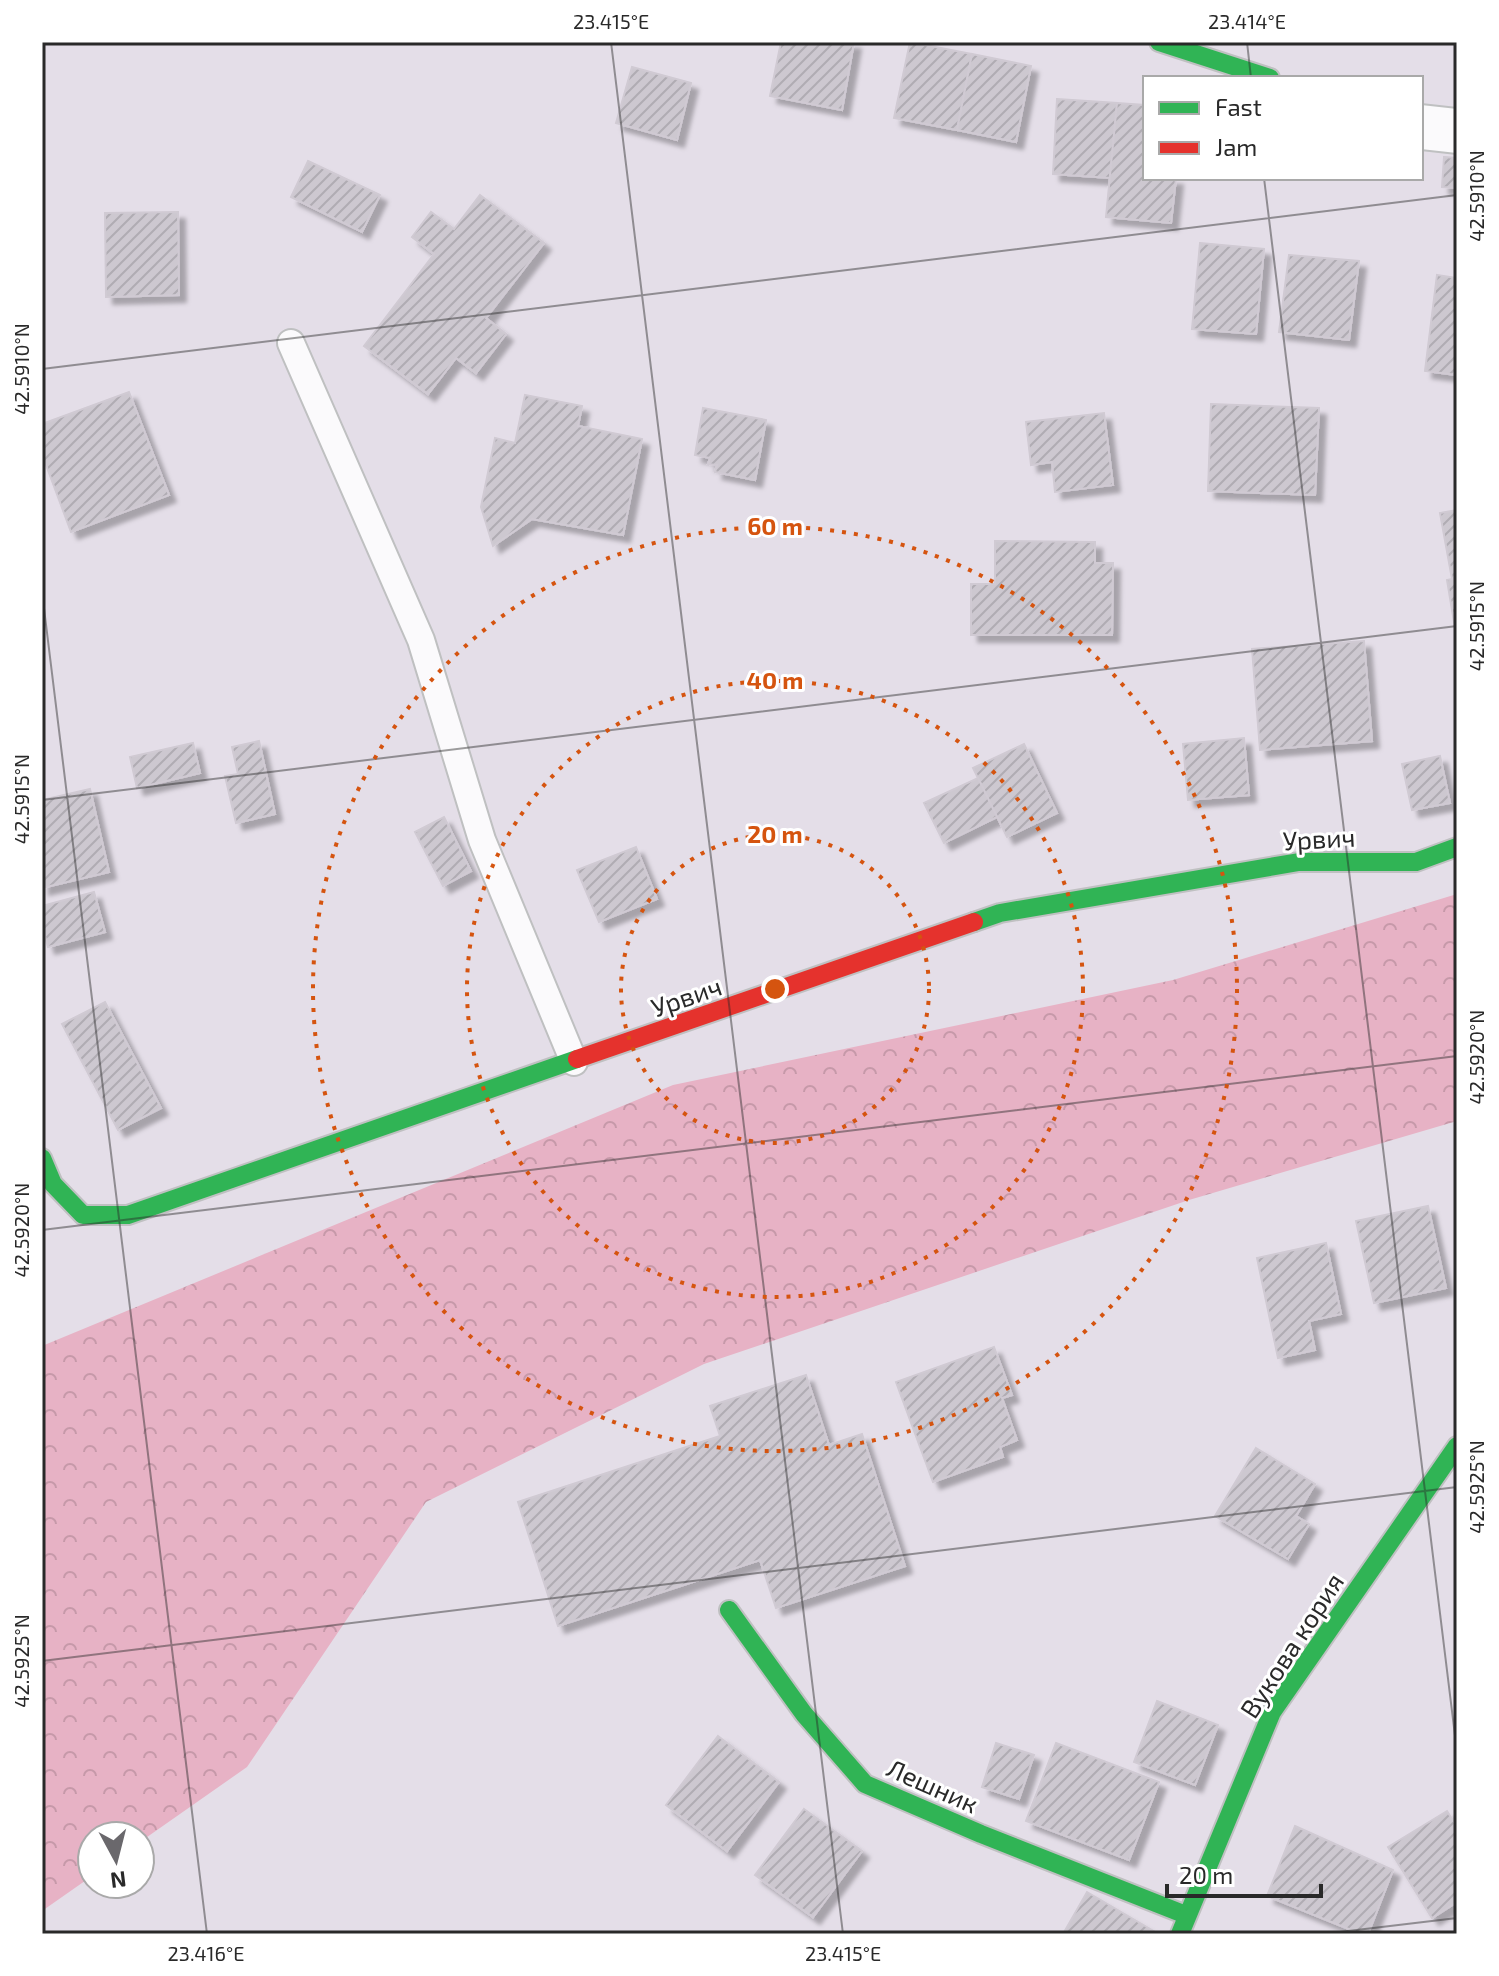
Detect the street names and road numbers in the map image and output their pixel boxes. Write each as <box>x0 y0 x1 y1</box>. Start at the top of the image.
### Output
street label: Урвич <box>1282 821 1356 855</box>
street label: Урвич <box>647 970 725 1022</box>
street label: Вукова кория <box>1233 1567 1350 1724</box>
street label: Лешник <box>883 1751 983 1819</box>

